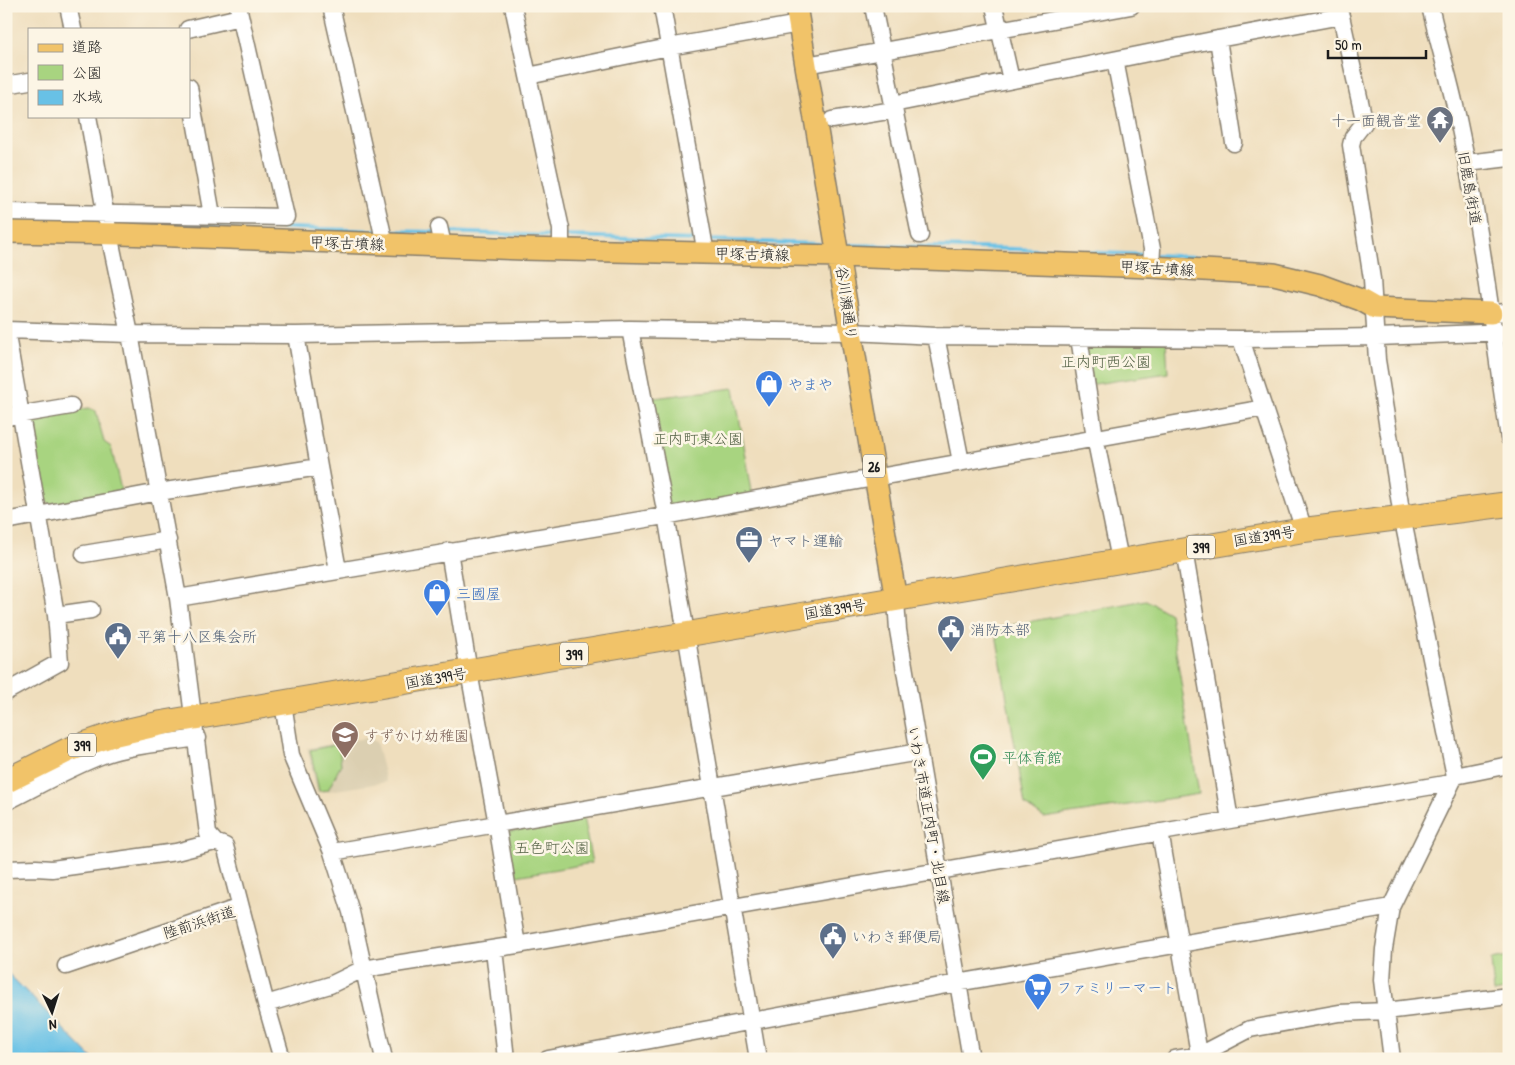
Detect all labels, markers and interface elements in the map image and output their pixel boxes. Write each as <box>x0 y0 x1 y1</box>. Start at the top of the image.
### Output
legend <box>28 28 190 118</box>
scale bar <box>1328 28 1425 60</box>
text: 50 m <box>1335 34 1362 55</box>
text: 道路 <box>72 36 102 57</box>
text: 公園 <box>72 62 102 83</box>
text: 水域 <box>72 86 102 107</box>
temple icon: 十一面観音堂 <box>1425 105 1455 144</box>
place label: 十一面観音堂 <box>1331 110 1421 131</box>
street label: 旧鹿島街道 <box>1453 149 1487 227</box>
street label: 甲塚古墳線 <box>309 231 385 255</box>
street label: 甲塚古墳線 <box>714 243 790 265</box>
street label: 甲塚古墳線 <box>1119 256 1195 280</box>
street label: 谷川瀬通り <box>831 264 863 342</box>
park label: 正内町西公園 <box>1061 351 1151 372</box>
shop icon: やまや <box>754 369 784 408</box>
place label: やまや <box>788 374 833 395</box>
park label: 正内町東公園 <box>653 428 743 449</box>
road number: 26 <box>863 454 885 478</box>
street label: 国道399号 <box>1231 521 1297 551</box>
office icon: ヤマト運輸 <box>734 525 764 564</box>
place label: ヤマト運輸 <box>768 530 843 551</box>
road number: 399 <box>1187 536 1215 558</box>
shop icon: 三國屋 <box>422 578 452 617</box>
place label: 三國屋 <box>456 583 501 604</box>
street label: 国道399号 <box>802 594 868 624</box>
public building icon: 消防本部 <box>936 614 966 653</box>
place label: 消防本部 <box>970 619 1030 640</box>
public building icon: 平第十八区集会所 <box>103 621 133 660</box>
place label: 平第十八区集会所 <box>137 626 257 647</box>
road number: 399 <box>560 642 588 666</box>
street label: 国道399号 <box>403 662 469 694</box>
school or university icon: すずかけ幼稚園 <box>330 720 360 759</box>
place label: すずかけ幼稚園 <box>364 725 469 746</box>
street label: いわき市道正内町・北目線 <box>903 725 955 905</box>
road number: 399 <box>68 734 96 756</box>
sports icon: 平体育館 <box>968 742 998 781</box>
place label: 平体育館 <box>1002 747 1062 768</box>
park label: 五色町公園 <box>514 837 590 858</box>
street label: 陸前浜街道 <box>160 900 238 944</box>
public building icon: いわき郵便局 <box>818 921 848 960</box>
place label: いわき郵便局 <box>852 926 942 947</box>
supermarket icon: ファミリーマート <box>1023 972 1053 1011</box>
place label: ファミリーマート <box>1057 977 1177 998</box>
north arrow <box>28 988 78 1038</box>
text: N <box>48 1016 57 1035</box>

